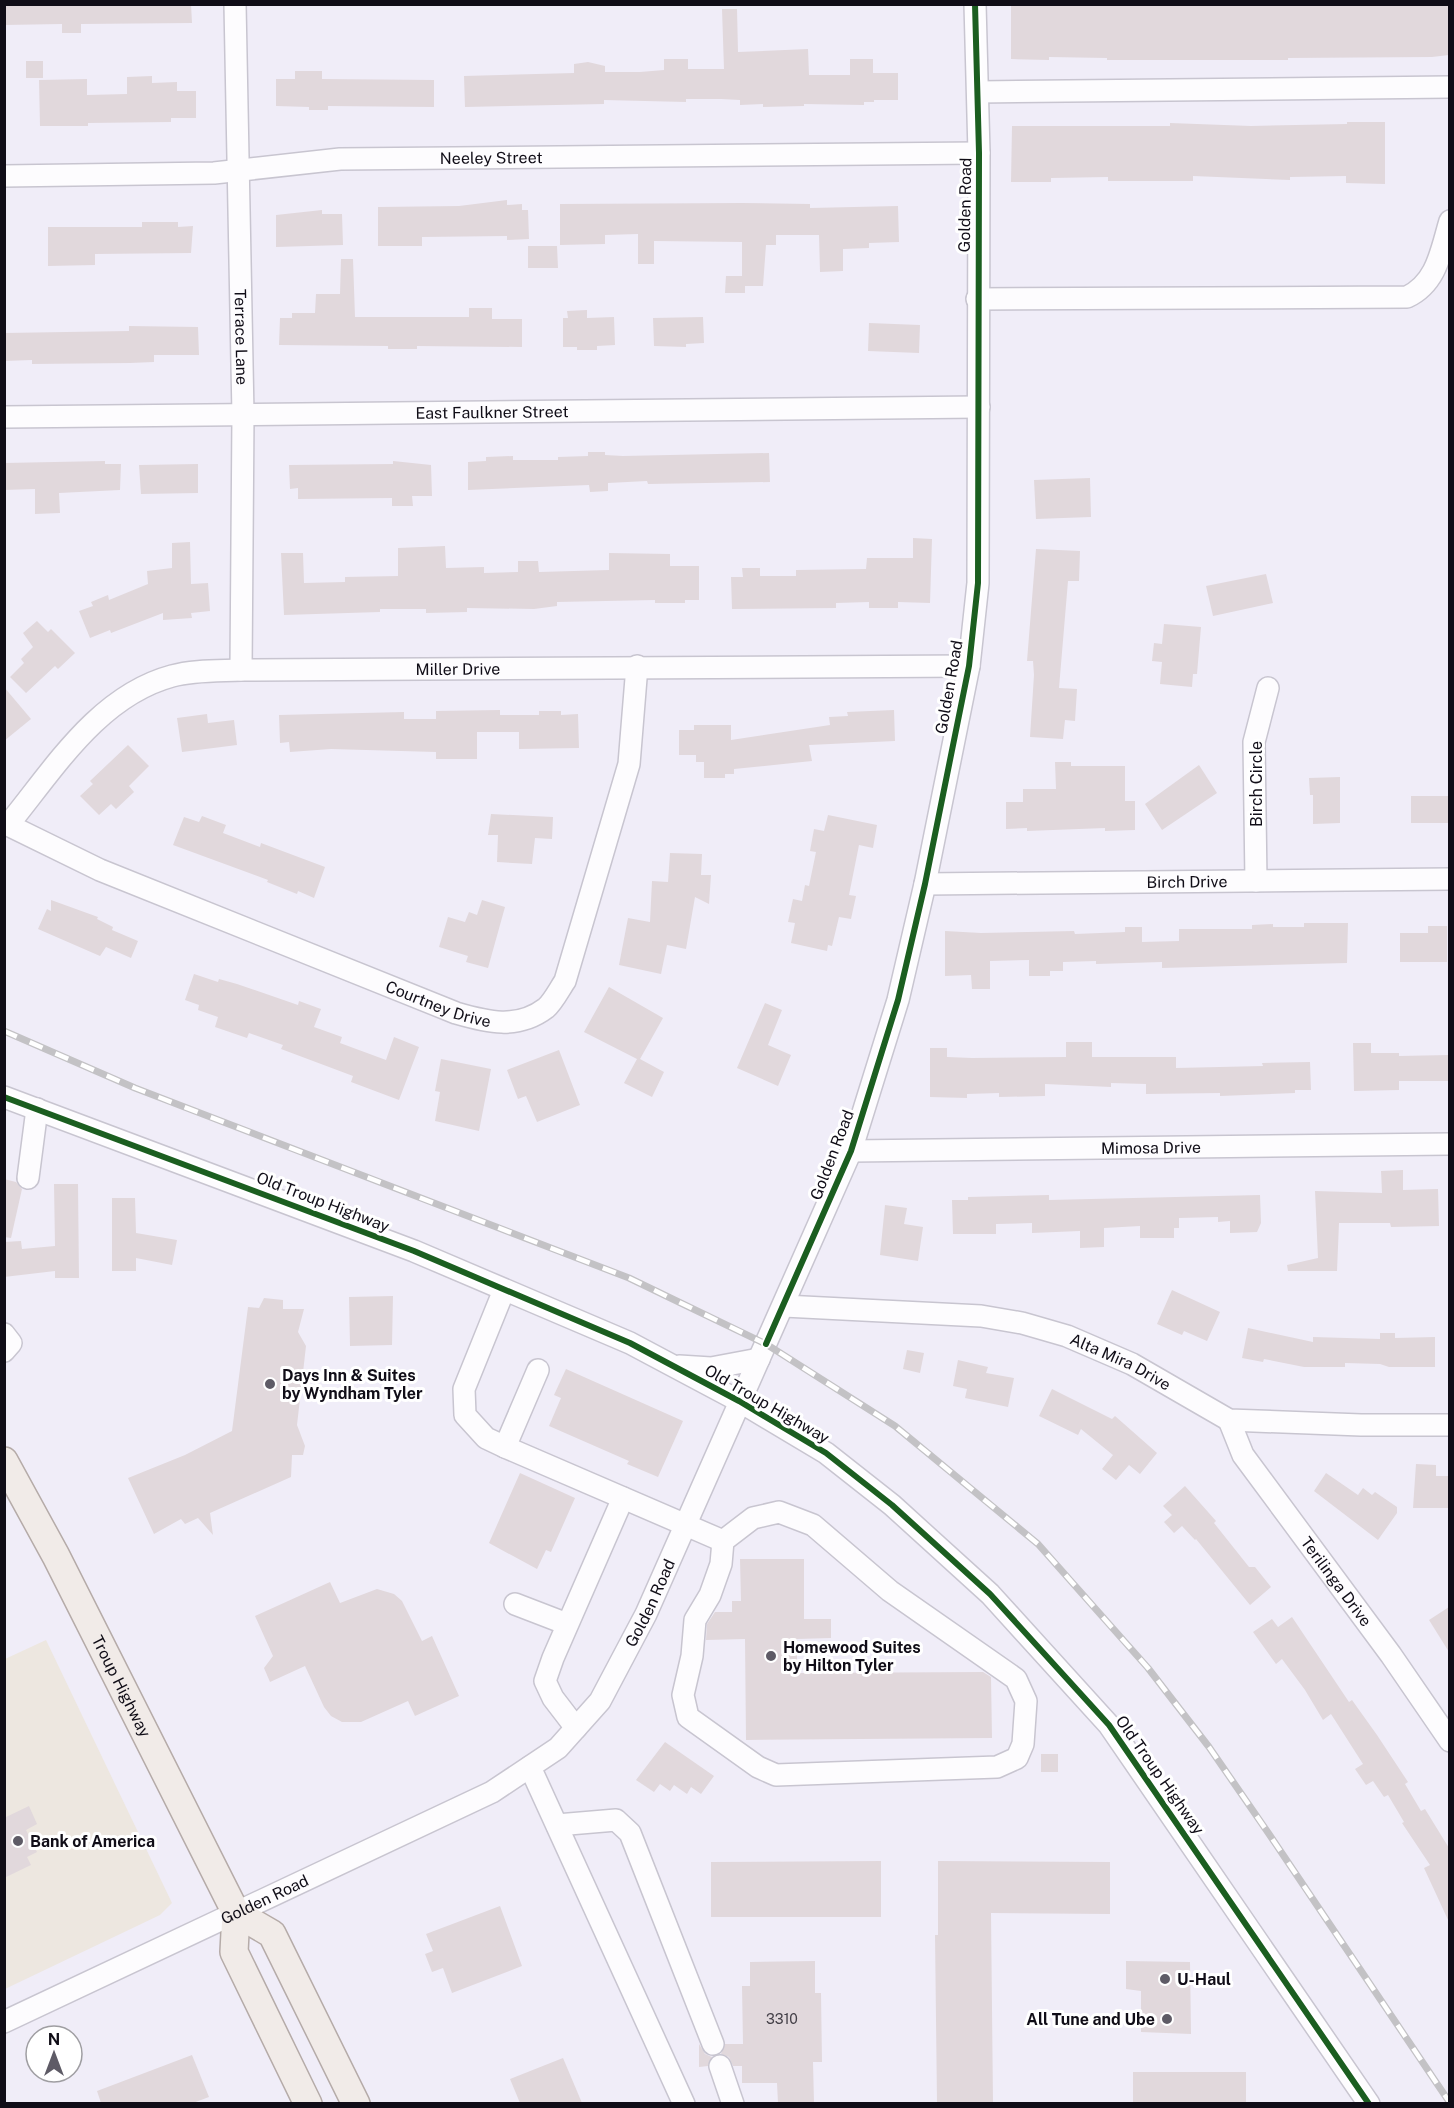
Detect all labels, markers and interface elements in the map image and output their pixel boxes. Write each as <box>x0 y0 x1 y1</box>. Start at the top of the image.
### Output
street label: Neeley Street <box>440 148 543 168</box>
street label: Golden Road <box>955 157 975 253</box>
street label: Terrace Lane <box>231 289 252 385</box>
street label: East Faulkner Street <box>415 402 569 422</box>
street label: Golden Road <box>931 639 967 735</box>
street label: Miller Drive <box>415 659 500 679</box>
street label: Birch Circle <box>1247 741 1266 827</box>
street label: Birch Drive <box>1146 872 1228 891</box>
street label: Courtney Drive <box>383 976 492 1031</box>
street label: Golden Road <box>806 1107 858 1203</box>
street label: Mimosa Drive <box>1101 1137 1201 1158</box>
street label: Old Troup Highway <box>254 1168 393 1236</box>
street label: Alta Mira Drive <box>1067 1329 1174 1394</box>
street label: Old Troup Highway <box>701 1361 833 1448</box>
place label: Days Inn & Suites by Wyndham Tyler <box>282 1366 423 1403</box>
marker: Days Inn & Suites by Wyndham Tyler <box>263 1377 277 1391</box>
street label: Terilinga Drive <box>1297 1533 1376 1630</box>
street label: Golden Road <box>621 1556 679 1650</box>
street label: Troup Highway <box>88 1632 155 1741</box>
place label: Homewood Suites by Hilton Tyler <box>783 1638 921 1675</box>
marker: Homewood Suites by Hilton Tyler <box>764 1649 778 1663</box>
street label: Old Troup Highway <box>1112 1712 1208 1839</box>
place label: Bank of America <box>30 1832 155 1851</box>
marker: Bank of America <box>11 1834 25 1848</box>
street label: Golden Road <box>218 1870 311 1928</box>
place label: U-Haul <box>1177 1970 1231 1989</box>
marker: U-Haul <box>1158 1972 1172 1986</box>
place label: All Tune and Ube <box>1026 2010 1155 2029</box>
house number: 3310 <box>766 2011 798 2027</box>
marker: All Tune and Ube <box>1160 2012 1174 2026</box>
north arrow <box>24 2024 84 2084</box>
text: N <box>48 2030 60 2049</box>

